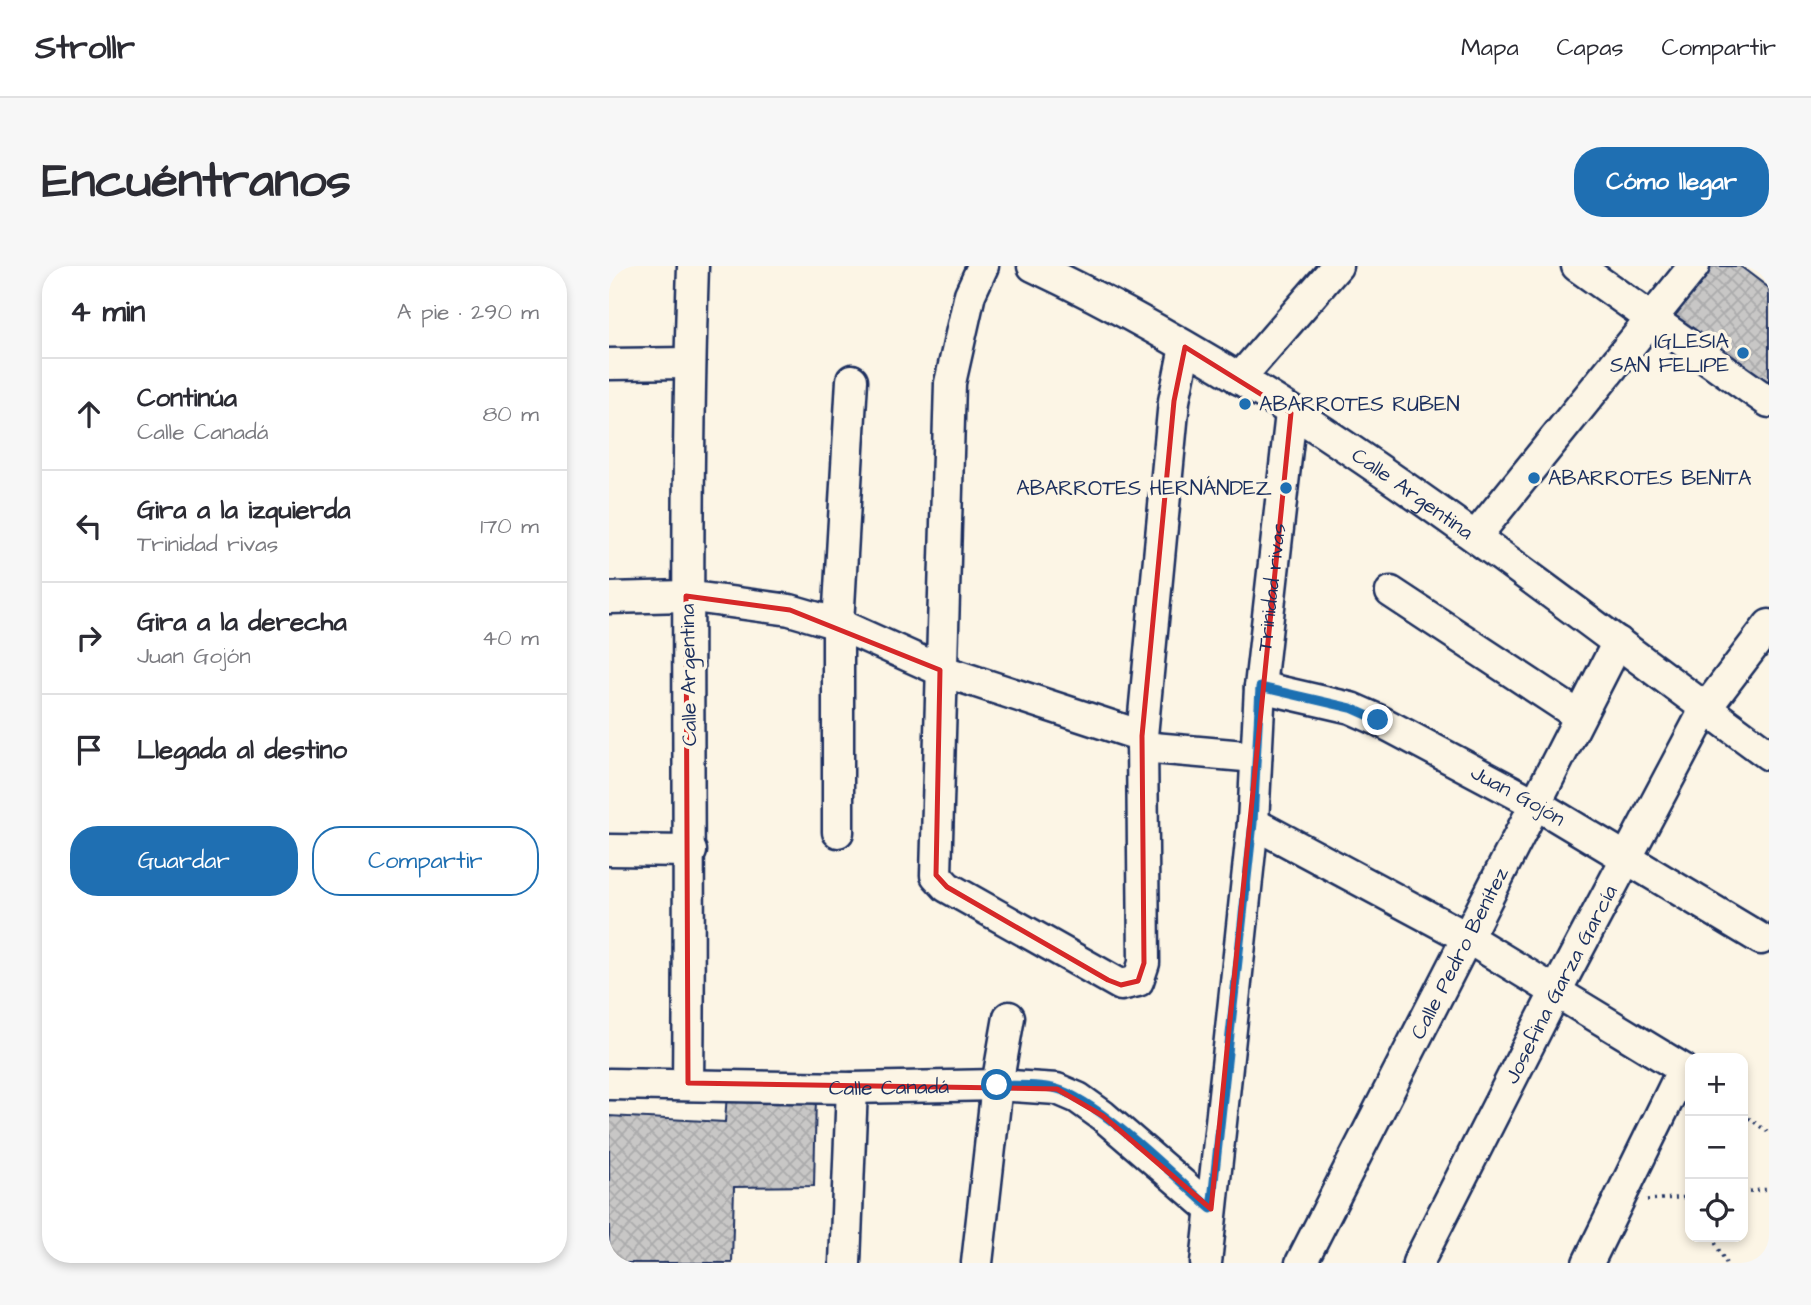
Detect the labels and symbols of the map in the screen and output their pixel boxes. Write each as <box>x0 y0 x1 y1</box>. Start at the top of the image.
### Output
place label: IGLESIA SAN FELIPE <box>1610 327 1730 380</box>
marker: IGLESIA SAN FELIPE <box>1735 345 1751 361</box>
place label: ABARROTES RUBEN <box>1259 390 1460 419</box>
marker: ABARROTES RUBEN <box>1237 396 1253 412</box>
street label: Calle Argentina <box>1346 441 1479 547</box>
place label: ABARROTES BENITA <box>1548 464 1752 493</box>
marker: ABARROTES BENITA <box>1526 470 1542 486</box>
place label: ABARROTES HERNÁNDEZ <box>1016 474 1272 503</box>
marker: ABARROTES HERNÁNDEZ <box>1278 480 1294 496</box>
street label: Trinidad rivas <box>1250 522 1293 653</box>
street label: Calle Argentina <box>673 603 706 746</box>
route end <box>1362 704 1393 735</box>
street label: Juan Gojón <box>1466 758 1571 833</box>
street label: Calle Pedro Benítez <box>1404 862 1516 1044</box>
street label: Josefina Garza García <box>1497 880 1625 1089</box>
route start <box>981 1069 1012 1100</box>
street label: Calle Canadá <box>829 1072 950 1103</box>

